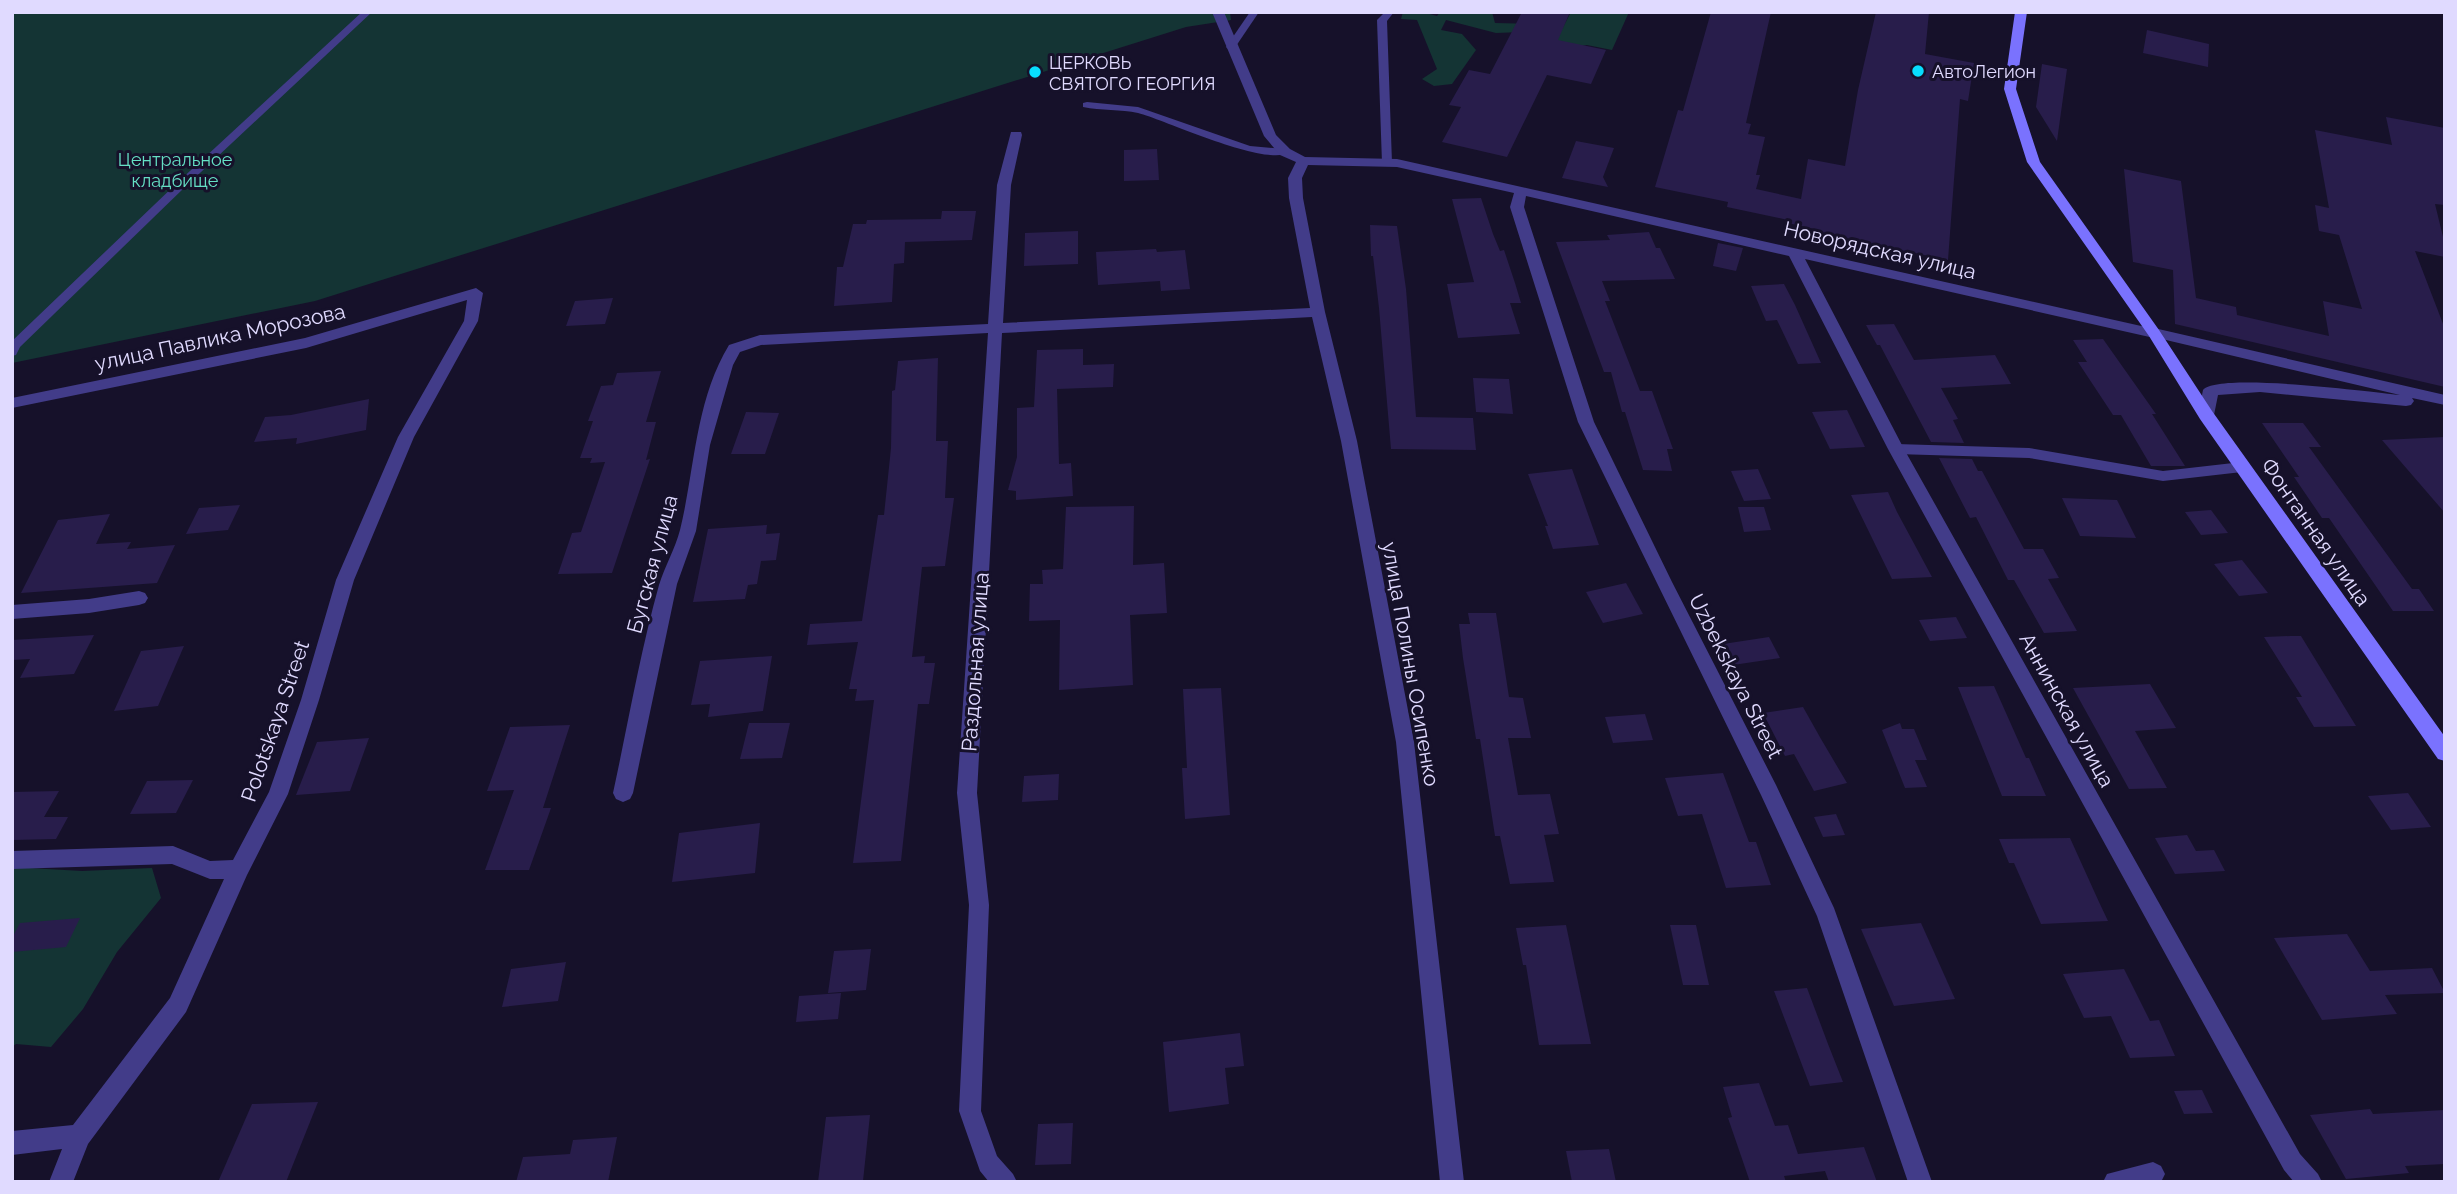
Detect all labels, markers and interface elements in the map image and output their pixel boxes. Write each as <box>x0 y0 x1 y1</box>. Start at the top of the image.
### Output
place label: ЦЕРКОВЬ СВЯТОГО ГЕОРГИЯ <box>1049 52 1215 94</box>
place label: АвтоЛегион <box>1932 61 2036 82</box>
marker: АвтоЛегион <box>1910 63 1926 79</box>
marker: ЦЕРКОВЬ СВЯТОГО ГЕОРГИЯ <box>1027 64 1043 80</box>
park label: Центральное кладбище <box>118 149 233 191</box>
street label: Новорядская улица <box>1781 216 1979 284</box>
street label: улица Павлика Морозова <box>92 298 348 376</box>
street label: Фонтанная улица <box>2256 453 2376 611</box>
street label: Бугская улица <box>621 492 683 636</box>
street label: улица Полины Осипенко <box>1377 540 1445 788</box>
street label: Раздольная улица <box>956 572 994 752</box>
street label: Uzbekskaya Street <box>1684 590 1788 762</box>
street label: Аннинская улица <box>2014 629 2120 791</box>
street label: Polotskaya Street <box>236 637 314 805</box>

